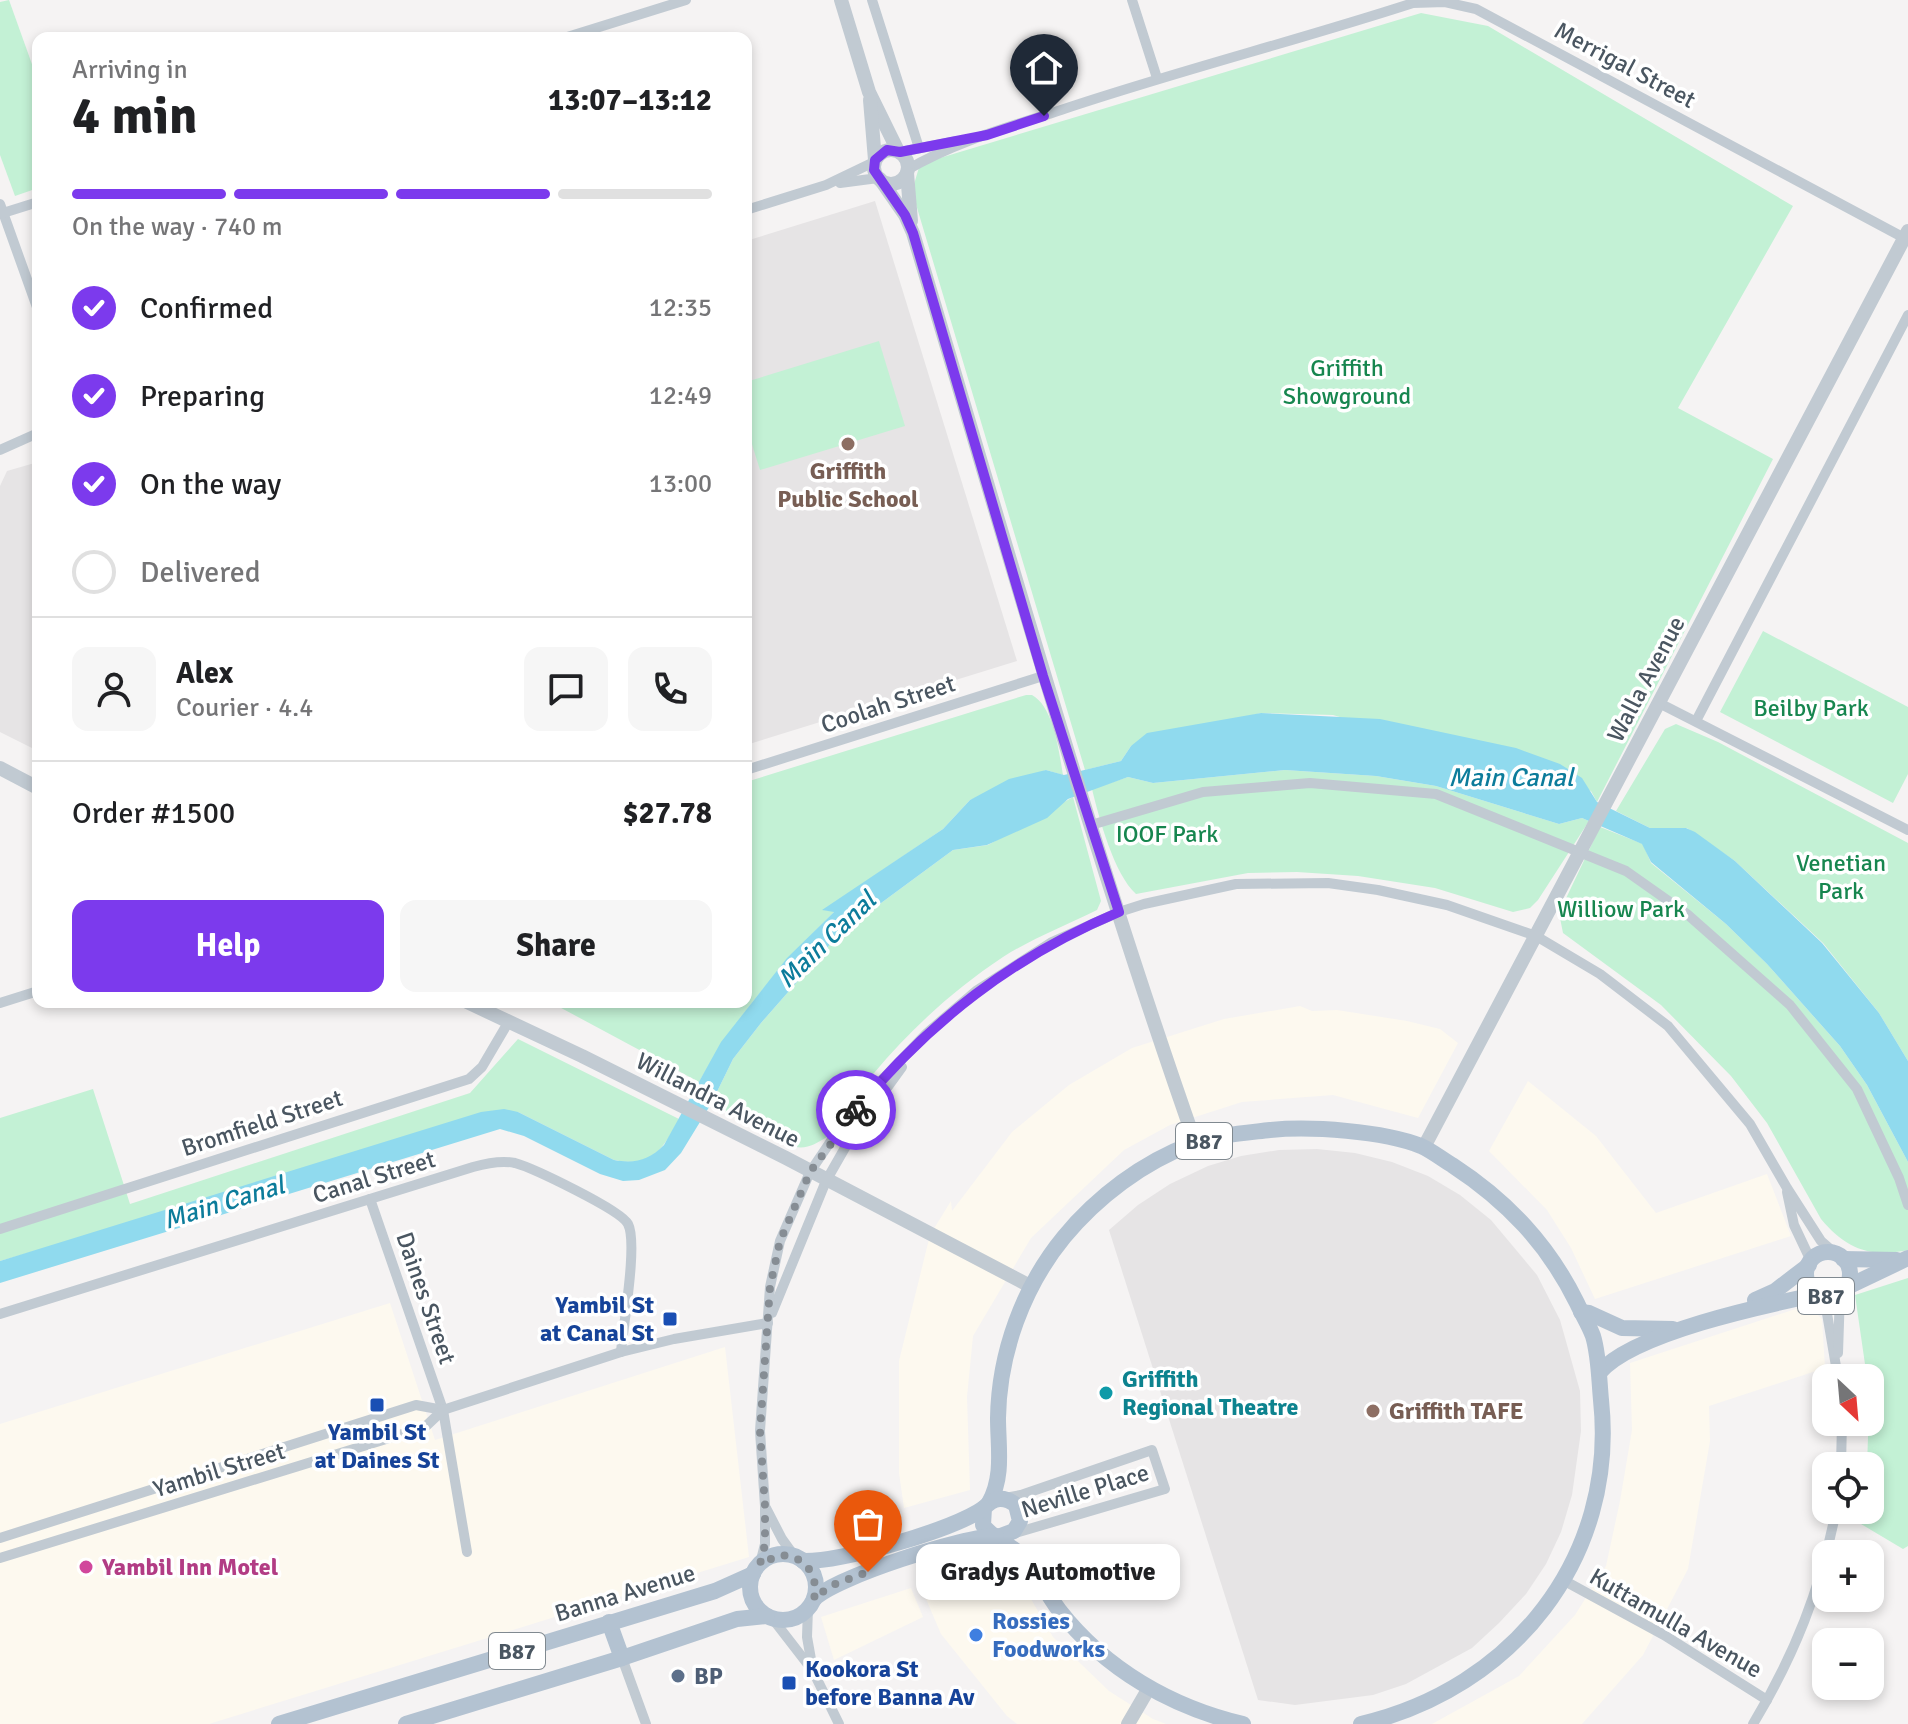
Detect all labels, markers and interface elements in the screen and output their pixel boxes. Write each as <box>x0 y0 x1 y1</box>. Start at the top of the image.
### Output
street label: Merrigal Street <box>1549 15 1701 115</box>
pin <box>1010 34 1078 116</box>
icon: home <box>1022 46 1066 90</box>
text: Arriving in <box>72 54 188 86</box>
text: 13:07–13:12 <box>548 82 712 119</box>
text: 4 min <box>72 84 198 148</box>
text: On the way · 740 m <box>72 211 282 243</box>
icon: check <box>72 286 116 330</box>
text: Confirmed <box>140 290 273 327</box>
text: 12:35 <box>649 292 712 324</box>
park label: Griffith Showground <box>1283 353 1411 411</box>
icon: check <box>72 374 116 418</box>
text: Preparing <box>140 378 265 415</box>
text: 12:49 <box>649 380 712 412</box>
marker: Griffith Public School <box>839 435 857 453</box>
place label: Griffith Public School <box>777 456 919 514</box>
icon: check <box>72 462 116 506</box>
text: On the way <box>140 466 281 503</box>
text: 13:00 <box>649 468 712 500</box>
text: Delivered <box>140 554 261 591</box>
street label: Walla Avenue <box>1600 611 1692 747</box>
button: person <box>72 647 156 731</box>
button: chat <box>524 647 608 731</box>
button: phone <box>628 647 712 731</box>
text: Alex <box>176 655 233 692</box>
street label: Coolah Street <box>817 668 959 740</box>
text: Courier · 4.4 <box>176 692 313 724</box>
park label: Beilby Park <box>1753 693 1869 723</box>
water label: Main Canal <box>1449 762 1576 794</box>
text: Order #1500 <box>72 795 235 832</box>
text: $27.78 <box>622 795 712 832</box>
park label: IOOF Park <box>1116 819 1218 849</box>
park label: Venetian Park <box>1796 848 1886 906</box>
water label: Main Canal <box>771 883 885 995</box>
park label: Williow Park <box>1557 894 1685 924</box>
button: Help <box>72 900 384 992</box>
button: Share <box>400 900 712 992</box>
street label: Willandra Avenue <box>631 1046 805 1154</box>
courier <box>816 1070 896 1150</box>
street label: Bromfield Street <box>178 1083 346 1163</box>
icon: bike <box>834 1088 878 1132</box>
road number: B87 <box>1176 1123 1232 1159</box>
street label: Canal Street <box>309 1144 439 1210</box>
water label: Main Canal <box>160 1169 291 1237</box>
street label: Daines Street <box>389 1228 463 1368</box>
road number: B87 <box>1798 1278 1854 1314</box>
place label: Yambil St at Canal St <box>540 1290 654 1348</box>
marker: Yambil St at Canal St <box>661 1310 679 1328</box>
place label: Griffith Regional Theatre <box>1122 1364 1299 1422</box>
north arrow <box>1812 1364 1884 1436</box>
map controls <box>1812 1364 1884 1700</box>
marker: Griffith Regional Theatre <box>1097 1384 1115 1402</box>
marker: Yambil St at Daines St <box>368 1396 386 1414</box>
place label: Griffith TAFE <box>1389 1396 1524 1426</box>
marker: Griffith TAFE <box>1364 1402 1382 1420</box>
place label: Yambil St at Daines St <box>314 1417 440 1475</box>
street label: Yambil Street <box>149 1436 289 1504</box>
button: locate <box>1812 1452 1884 1524</box>
street label: Neville Place <box>1017 1457 1153 1525</box>
pin <box>834 1490 902 1572</box>
icon: bag <box>846 1502 890 1546</box>
button: + <box>1812 1540 1884 1612</box>
callout: Gradys Automotive <box>916 1544 1180 1600</box>
place label: Yambil Inn Motel <box>101 1552 279 1582</box>
text: Gradys Automotive <box>940 1556 1156 1588</box>
street label: Banna Avenue <box>551 1557 699 1629</box>
marker: Yambil Inn Motel <box>77 1558 95 1576</box>
street label: Kuttamulla Avenue <box>1584 1561 1768 1685</box>
place label: Rossies Foodworks <box>992 1606 1106 1664</box>
marker: Rossies Foodworks <box>967 1626 985 1644</box>
button: − <box>1812 1628 1884 1700</box>
road number: B87 <box>489 1633 545 1669</box>
place label: Kookora St before Banna Av <box>805 1654 975 1712</box>
place label: BP <box>694 1661 723 1691</box>
marker: BP <box>669 1667 687 1685</box>
marker: Kookora St before Banna Av <box>780 1674 798 1692</box>

